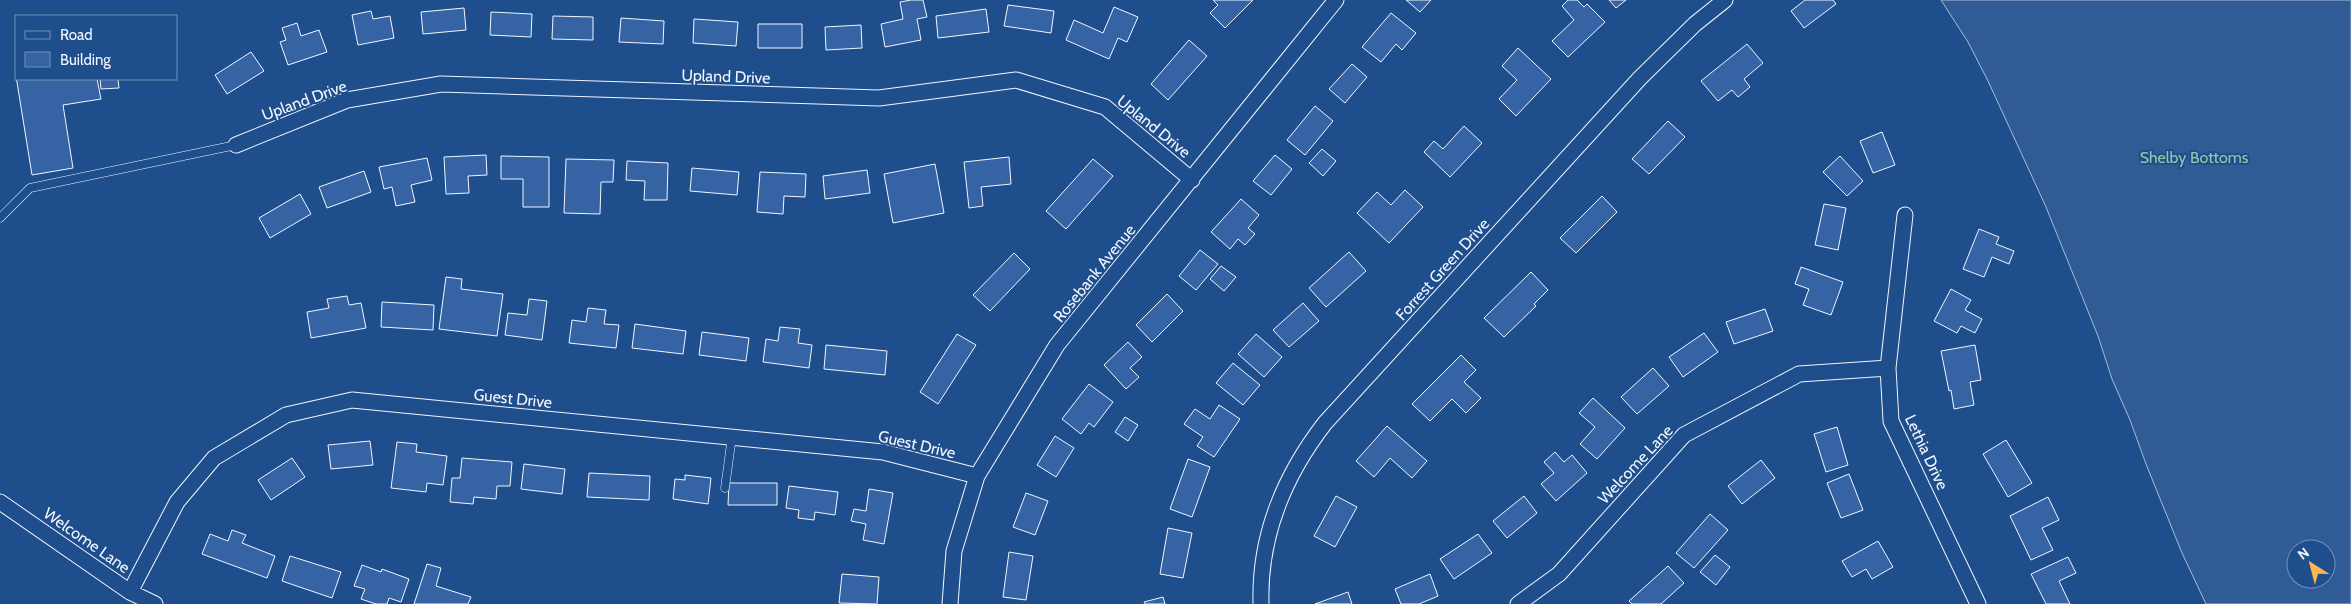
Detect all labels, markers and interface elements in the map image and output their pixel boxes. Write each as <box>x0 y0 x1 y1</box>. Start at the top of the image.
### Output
legend <box>15 15 178 80</box>
text: Road <box>60 26 93 44</box>
text: Building <box>60 51 111 69</box>
street label: Upland Drive <box>681 65 771 88</box>
street label: Upland Drive <box>259 76 349 125</box>
street label: Upland Drive <box>1113 91 1194 162</box>
park label: Shelby Bottoms <box>2140 148 2249 167</box>
street label: Forrest Green Drive <box>1392 214 1493 324</box>
street label: Rosebank Avenue <box>1049 221 1140 326</box>
street label: Guest Drive <box>473 385 553 412</box>
street label: Lethia Drive <box>1901 412 1952 493</box>
street label: Welcome Lane <box>1594 421 1677 508</box>
street label: Guest Drive <box>876 426 957 463</box>
street label: Welcome Lane <box>40 504 134 577</box>
north arrow <box>2286 539 2336 589</box>
text: N <box>2294 543 2313 564</box>

